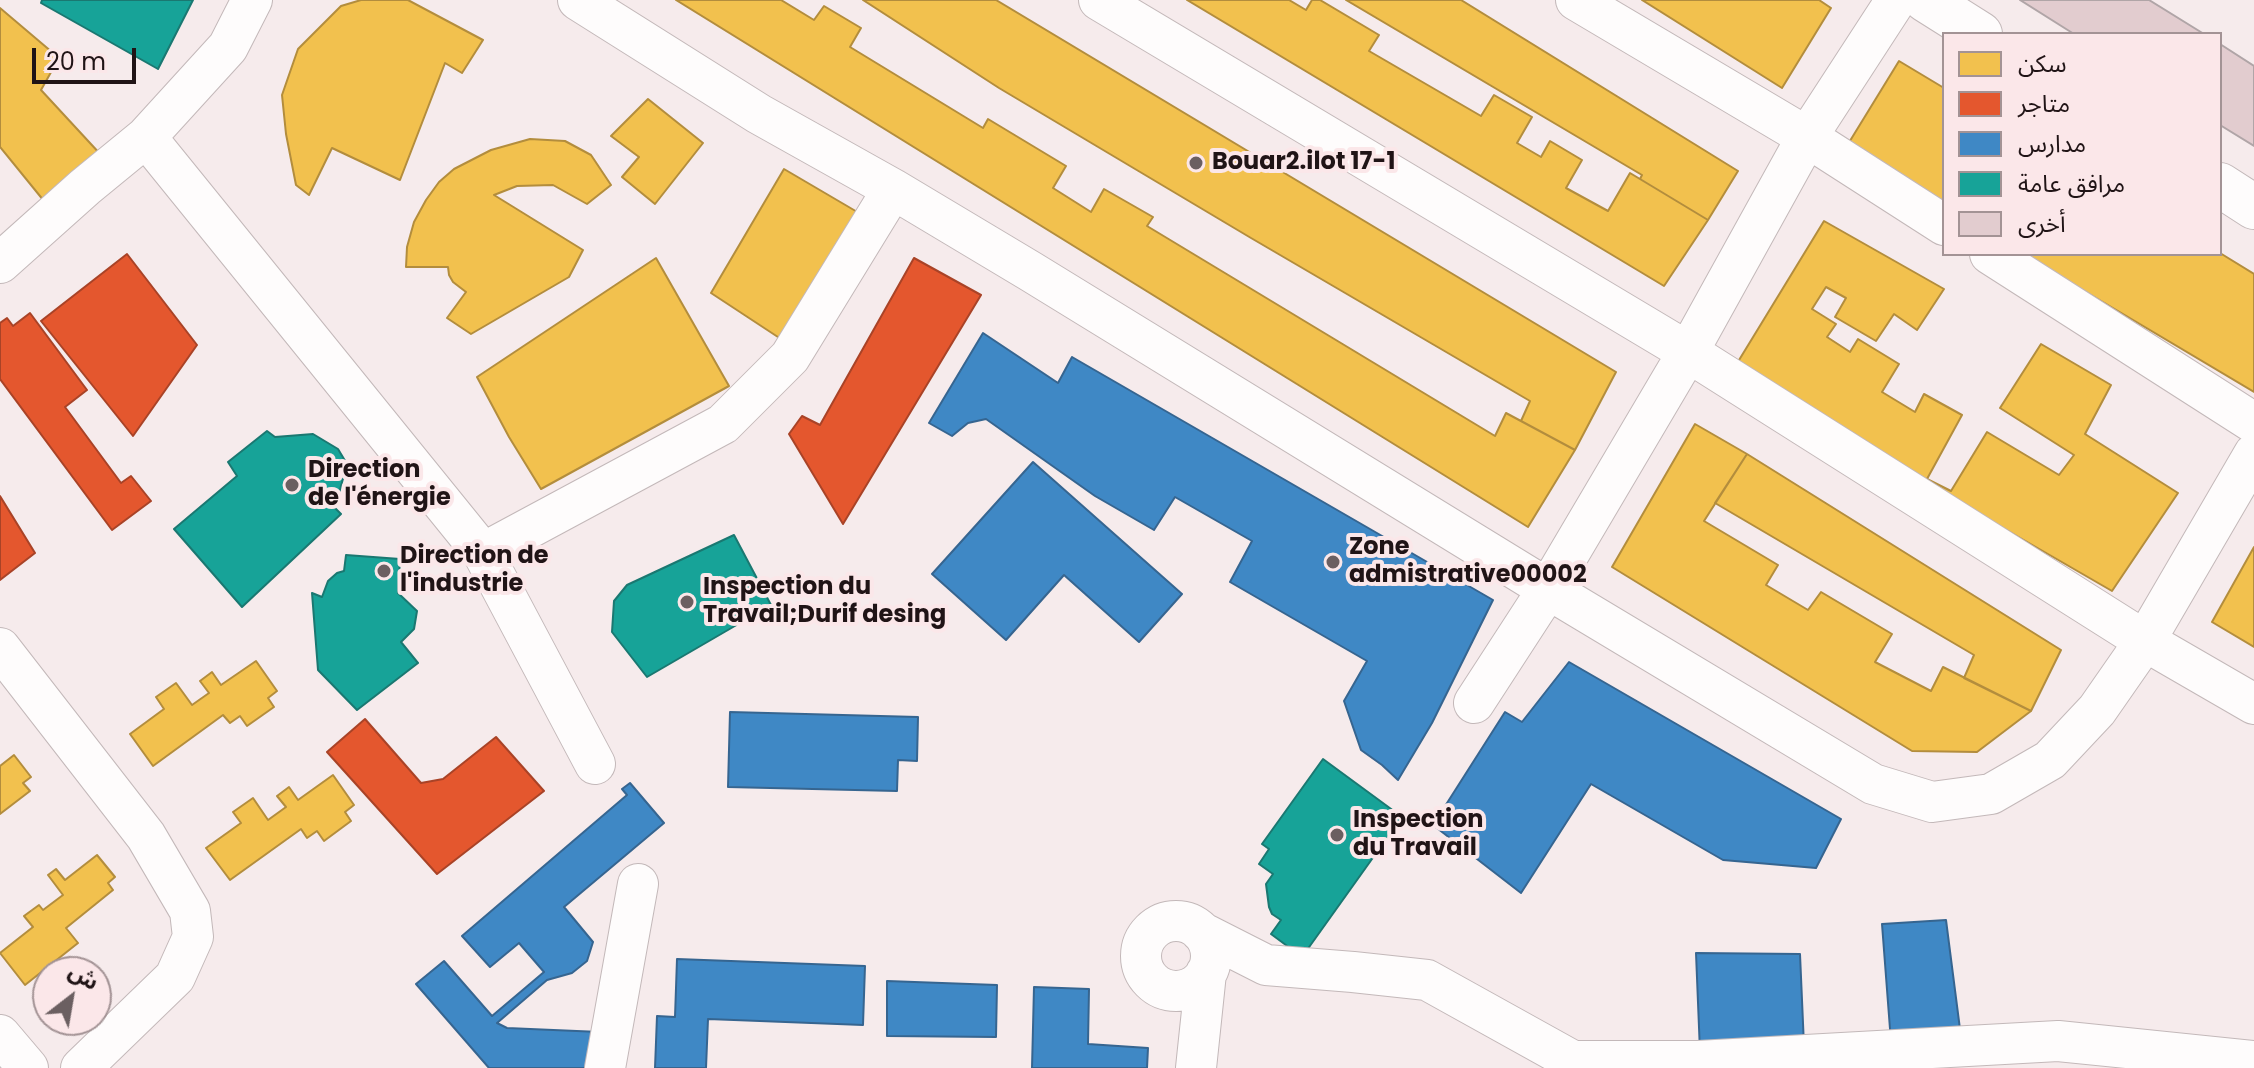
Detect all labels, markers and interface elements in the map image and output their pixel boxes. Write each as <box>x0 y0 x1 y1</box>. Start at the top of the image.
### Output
scale bar <box>36 32 140 82</box>
legend <box>1942 32 2222 256</box>
text: 20 m <box>46 45 106 78</box>
text: سكن <box>2018 47 2067 80</box>
text: متاجر <box>2018 87 2070 120</box>
text: مدارس <box>2018 127 2086 160</box>
place label: Bouar2.ilot 17-1 <box>1212 149 1395 177</box>
marker: Bouar2.ilot 17-1 <box>1187 154 1205 172</box>
text: مرافق عامة <box>2018 167 2125 200</box>
text: أخرى <box>2018 207 2066 240</box>
place label: Direction de l'énergie <box>308 457 451 513</box>
marker: Direction de l'énergie <box>283 476 301 494</box>
place label: Zone admistrative00002 <box>1349 534 1587 590</box>
place label: Direction de l'industrie <box>400 543 549 599</box>
marker: Zone admistrative00002 <box>1324 553 1342 571</box>
marker: Direction de l'industrie <box>375 562 393 580</box>
place label: Inspection du Travail;Durif desing <box>703 574 946 630</box>
marker: Inspection du Travail;Durif desing <box>678 593 696 611</box>
place label: Inspection du Travail <box>1353 807 1484 863</box>
marker: Inspection du Travail <box>1328 826 1346 844</box>
north arrow <box>32 956 112 1036</box>
text: ش <box>63 956 104 998</box>

